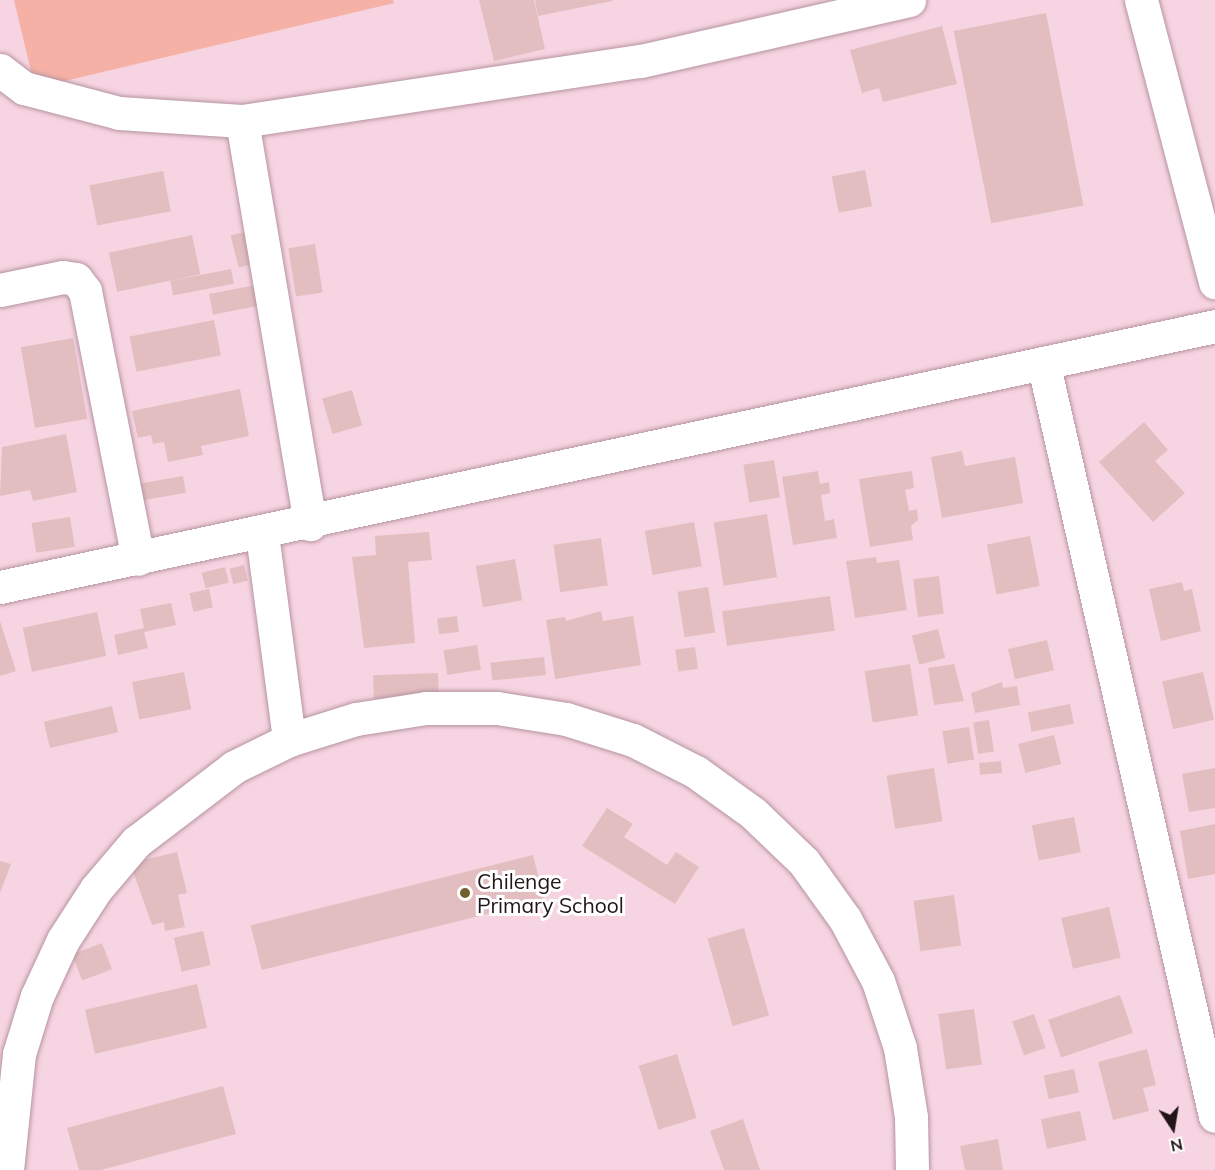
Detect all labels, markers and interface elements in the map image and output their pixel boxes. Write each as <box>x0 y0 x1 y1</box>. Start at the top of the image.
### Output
place label: Chilenge Primary School <box>477 868 624 918</box>
marker: Chilenge Primary School <box>458 886 472 900</box>
north arrow <box>1143 1098 1203 1158</box>
text: N <box>1169 1135 1185 1157</box>

